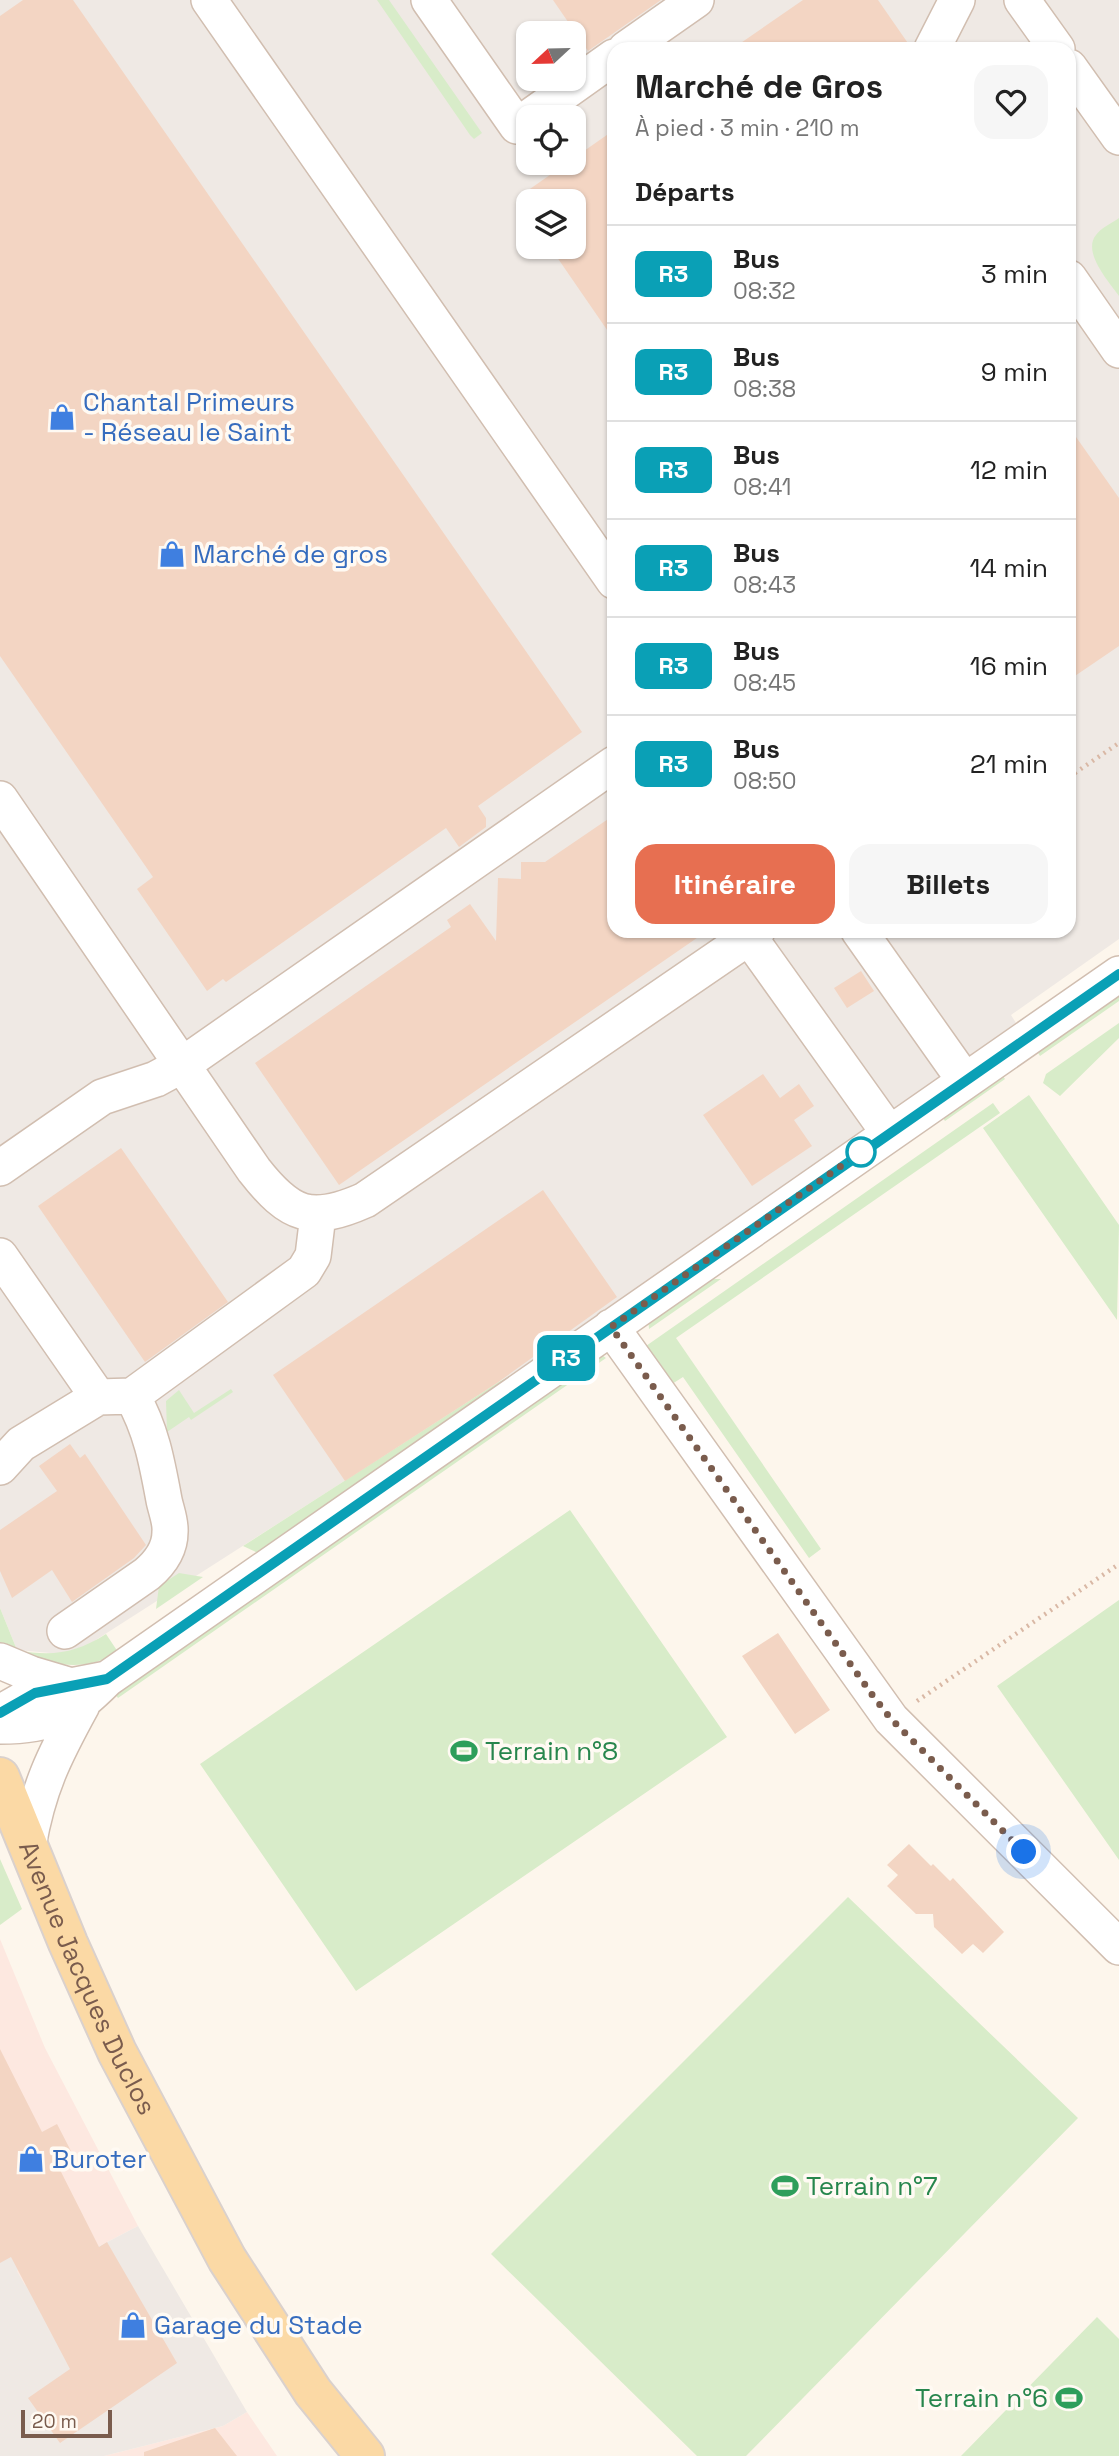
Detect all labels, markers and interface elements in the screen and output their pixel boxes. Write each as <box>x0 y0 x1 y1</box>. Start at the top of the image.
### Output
north arrow <box>516 21 586 91</box>
map controls <box>516 21 586 259</box>
button: heart <box>974 65 1048 139</box>
text: Marché de Gros <box>635 66 883 108</box>
button: locate <box>516 105 586 175</box>
text: À pied · 3 min · 210 m <box>635 113 859 143</box>
text: Départs <box>635 175 735 209</box>
button: layers <box>516 189 586 259</box>
text: Bus <box>733 242 780 276</box>
text: 3 min <box>981 257 1048 291</box>
text: R3 <box>659 258 688 289</box>
text: 08:32 <box>733 276 796 306</box>
text: Bus <box>733 340 780 374</box>
text: 9 min <box>981 355 1048 389</box>
text: R3 <box>659 356 688 387</box>
text: 08:38 <box>733 374 796 404</box>
place label: Chantal Primeurs - Réseau le Saint <box>83 385 295 449</box>
shop icon: Chantal Primeurs - Réseau le Saint <box>47 402 77 432</box>
text: Bus <box>733 438 780 472</box>
text: 12 min <box>970 453 1048 487</box>
text: R3 <box>659 454 688 485</box>
text: 08:41 <box>733 472 791 502</box>
text: Bus <box>733 536 780 570</box>
place label: Marché de gros <box>193 537 388 571</box>
shop icon: Marché de gros <box>157 539 187 569</box>
text: 14 min <box>970 551 1048 585</box>
text: R3 <box>659 552 688 583</box>
text: 08:43 <box>733 570 796 600</box>
text: Bus <box>733 634 780 668</box>
text: 16 min <box>970 649 1048 683</box>
text: R3 <box>659 650 688 681</box>
text: 08:45 <box>733 668 796 698</box>
text: Bus <box>733 732 780 766</box>
text: 21 min <box>970 747 1048 781</box>
text: R3 <box>659 748 688 779</box>
text: 08:50 <box>733 766 796 796</box>
button: Itinéraire <box>635 844 835 924</box>
button: Billets <box>849 844 1048 924</box>
unlabelled marker <box>846 1137 876 1167</box>
line badge: R3 <box>534 1335 598 1381</box>
text: R3 <box>551 1342 581 1373</box>
place label: Terrain n°8 <box>485 1734 618 1768</box>
sports icon: Terrain n°8 <box>449 1736 479 1766</box>
your location <box>1006 1834 1041 1869</box>
street label: Avenue Jacques Duclos <box>11 1836 164 2121</box>
place label: Buroter <box>52 2142 147 2176</box>
shop icon: Buroter <box>16 2144 46 2174</box>
place label: Terrain n°7 <box>806 2169 938 2203</box>
sports icon: Terrain n°7 <box>770 2171 800 2201</box>
place label: Garage du Stade <box>154 2308 363 2342</box>
shop icon: Garage du Stade <box>118 2310 148 2340</box>
place label: Terrain n°6 <box>915 2381 1048 2415</box>
sports icon: Terrain n°6 <box>1054 2383 1084 2413</box>
scale bar <box>21 2407 112 2439</box>
text: 20 m <box>32 2409 77 2434</box>

